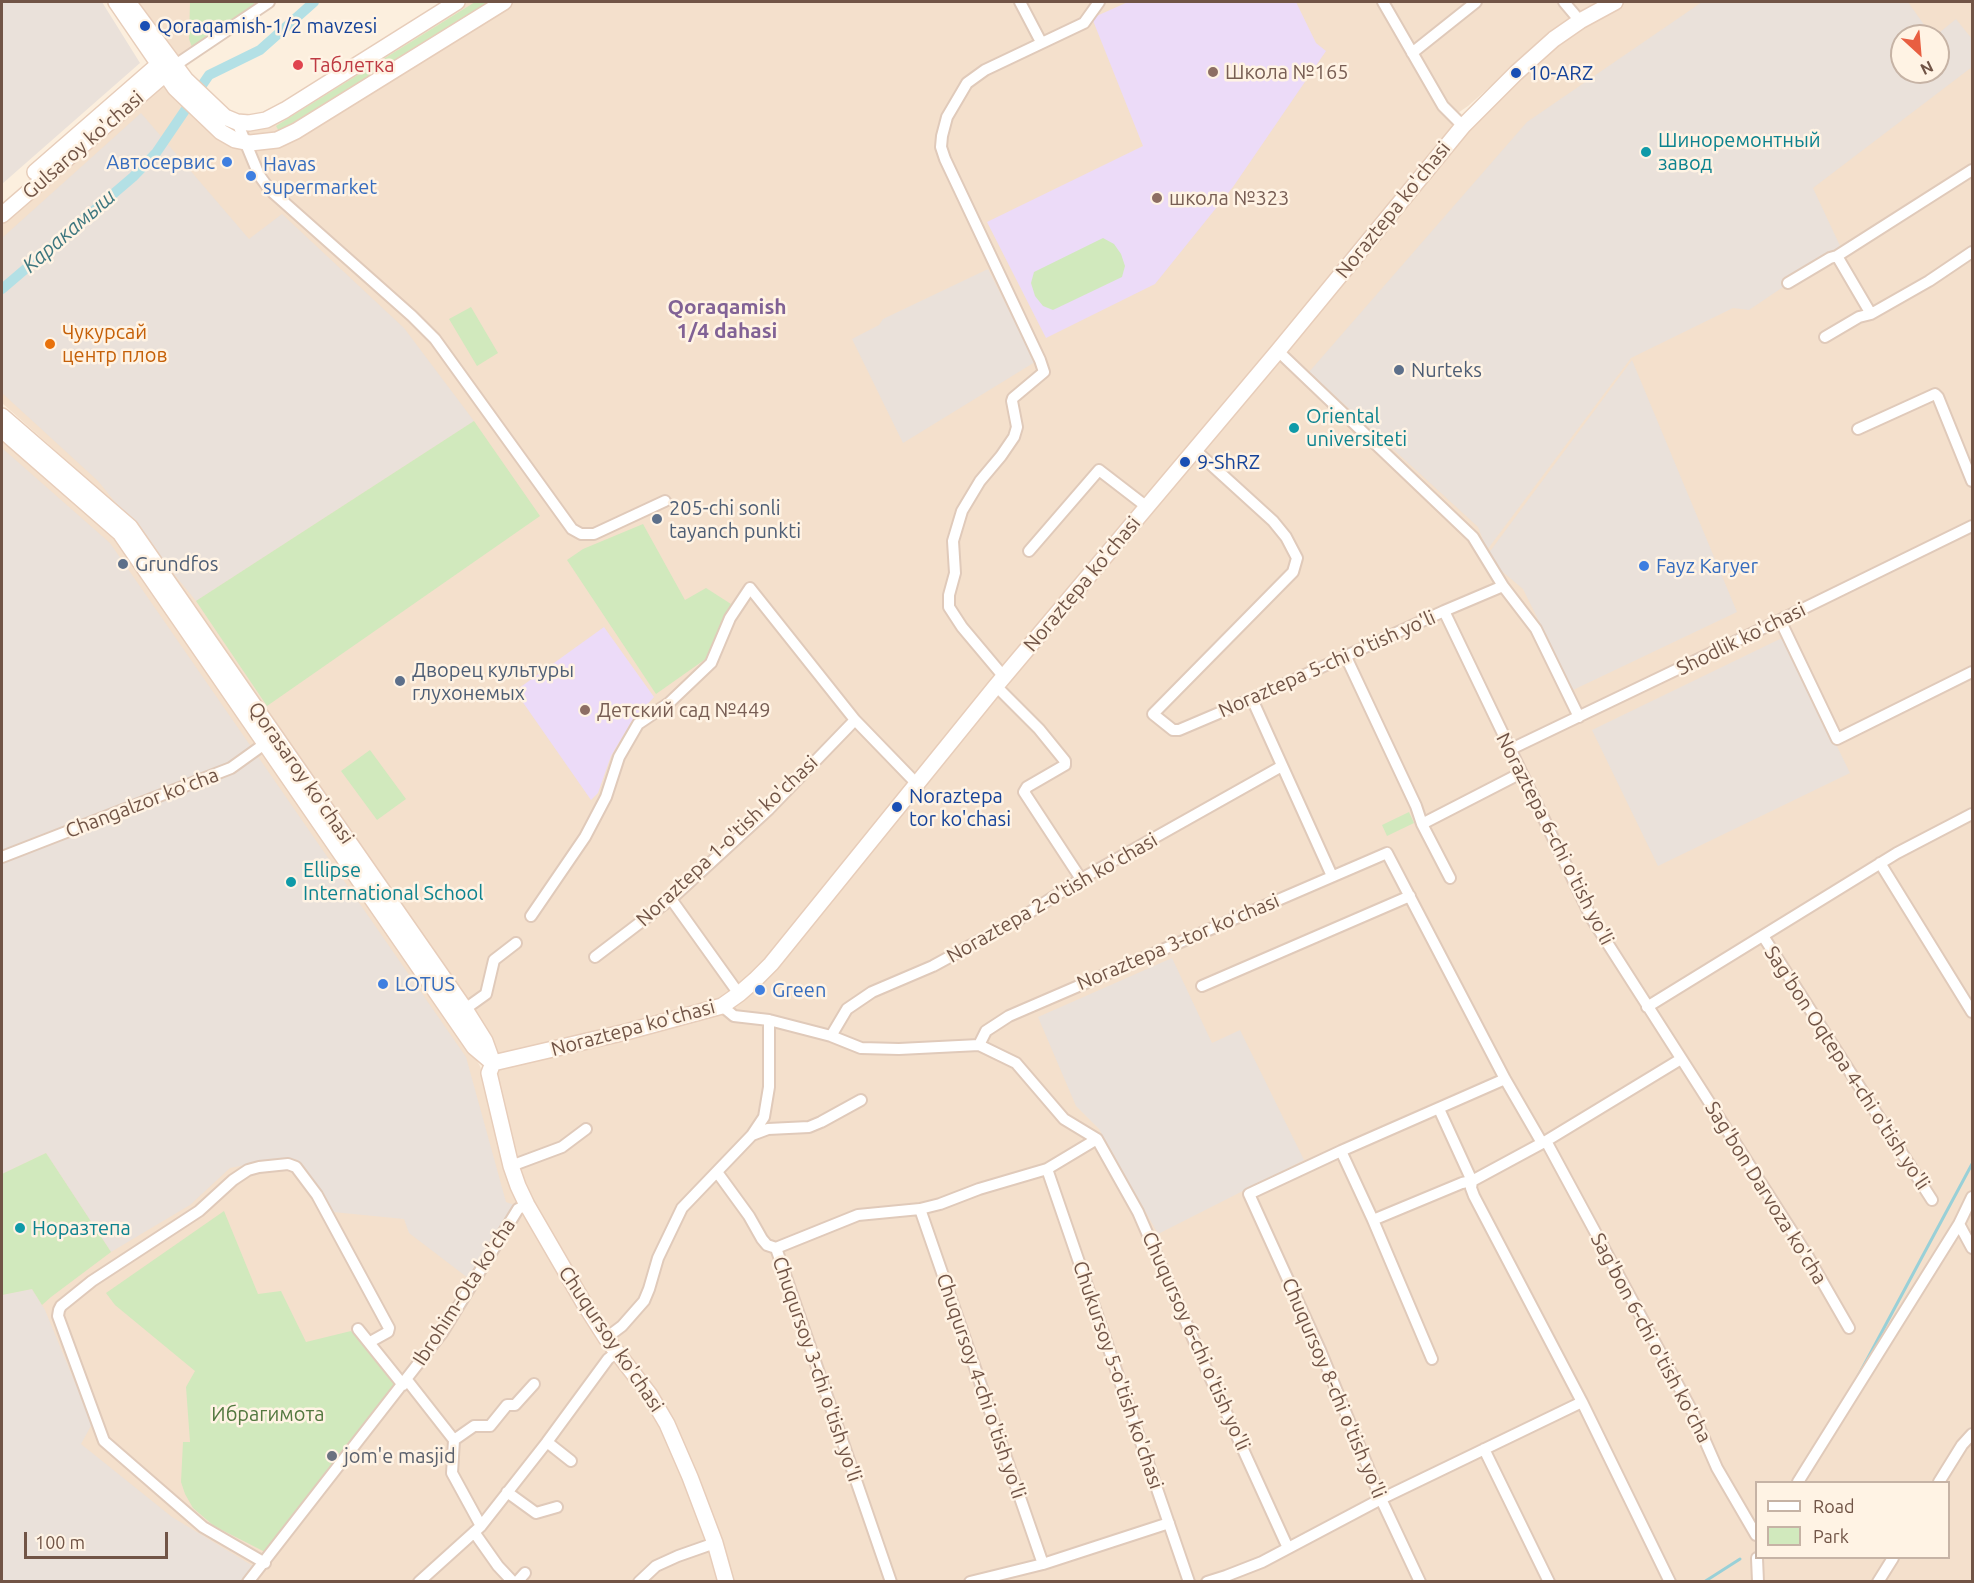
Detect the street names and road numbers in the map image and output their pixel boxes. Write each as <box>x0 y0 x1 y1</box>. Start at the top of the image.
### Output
street label: Gulsaroy ko'chasi <box>18 86 148 204</box>
street label: Noraztepa ko'chasi <box>1331 137 1455 283</box>
street label: Noraztepa ko'chasi <box>1019 512 1145 656</box>
street label: Shodlik ko'chasi <box>1673 597 1809 681</box>
street label: Noraztepa 5-chi o'tish yo'li <box>1215 605 1439 723</box>
street label: Qorasaroy ko'chasi <box>243 697 359 849</box>
street label: Noraztepa 6-chi o'tish yo'li <box>1491 729 1619 949</box>
street label: Noraztepa 1-o'tish ko'chasi <box>631 751 823 931</box>
street label: Changalzor ko'cha <box>62 763 222 843</box>
street label: Noraztepa 2-o'tish ko'chasi <box>942 828 1162 968</box>
street label: Noraztepa 3-tor ko‘chasi <box>1073 888 1283 996</box>
street label: Sag'bon Oqtepa 4-chi o'tish yo'li <box>1759 942 1935 1194</box>
street label: Noraztepa ko'chasi <box>548 995 718 1061</box>
street label: Sag'bon Darvoza ko'cha <box>1700 1097 1832 1289</box>
street label: Ibrohim-Ota ko'cha <box>408 1214 520 1370</box>
street label: Chuqursoy 6-chi o'tish yo'li <box>1137 1228 1255 1454</box>
street label: Sag'bon 6-chi o'tish ko'cha <box>1585 1229 1717 1447</box>
street label: Chuqursoy 3-chi o'tish yo'li <box>767 1253 867 1485</box>
street label: Chukursoy 5-o'tish ko'chasi <box>1068 1258 1168 1492</box>
street label: Chuqursoy ko'chasi <box>553 1262 669 1416</box>
street label: Chuqursoy 4-chi o'tish yo'li <box>931 1270 1031 1502</box>
street label: Chuqursoy 8-chi o'tish yo'li <box>1277 1274 1391 1502</box>

